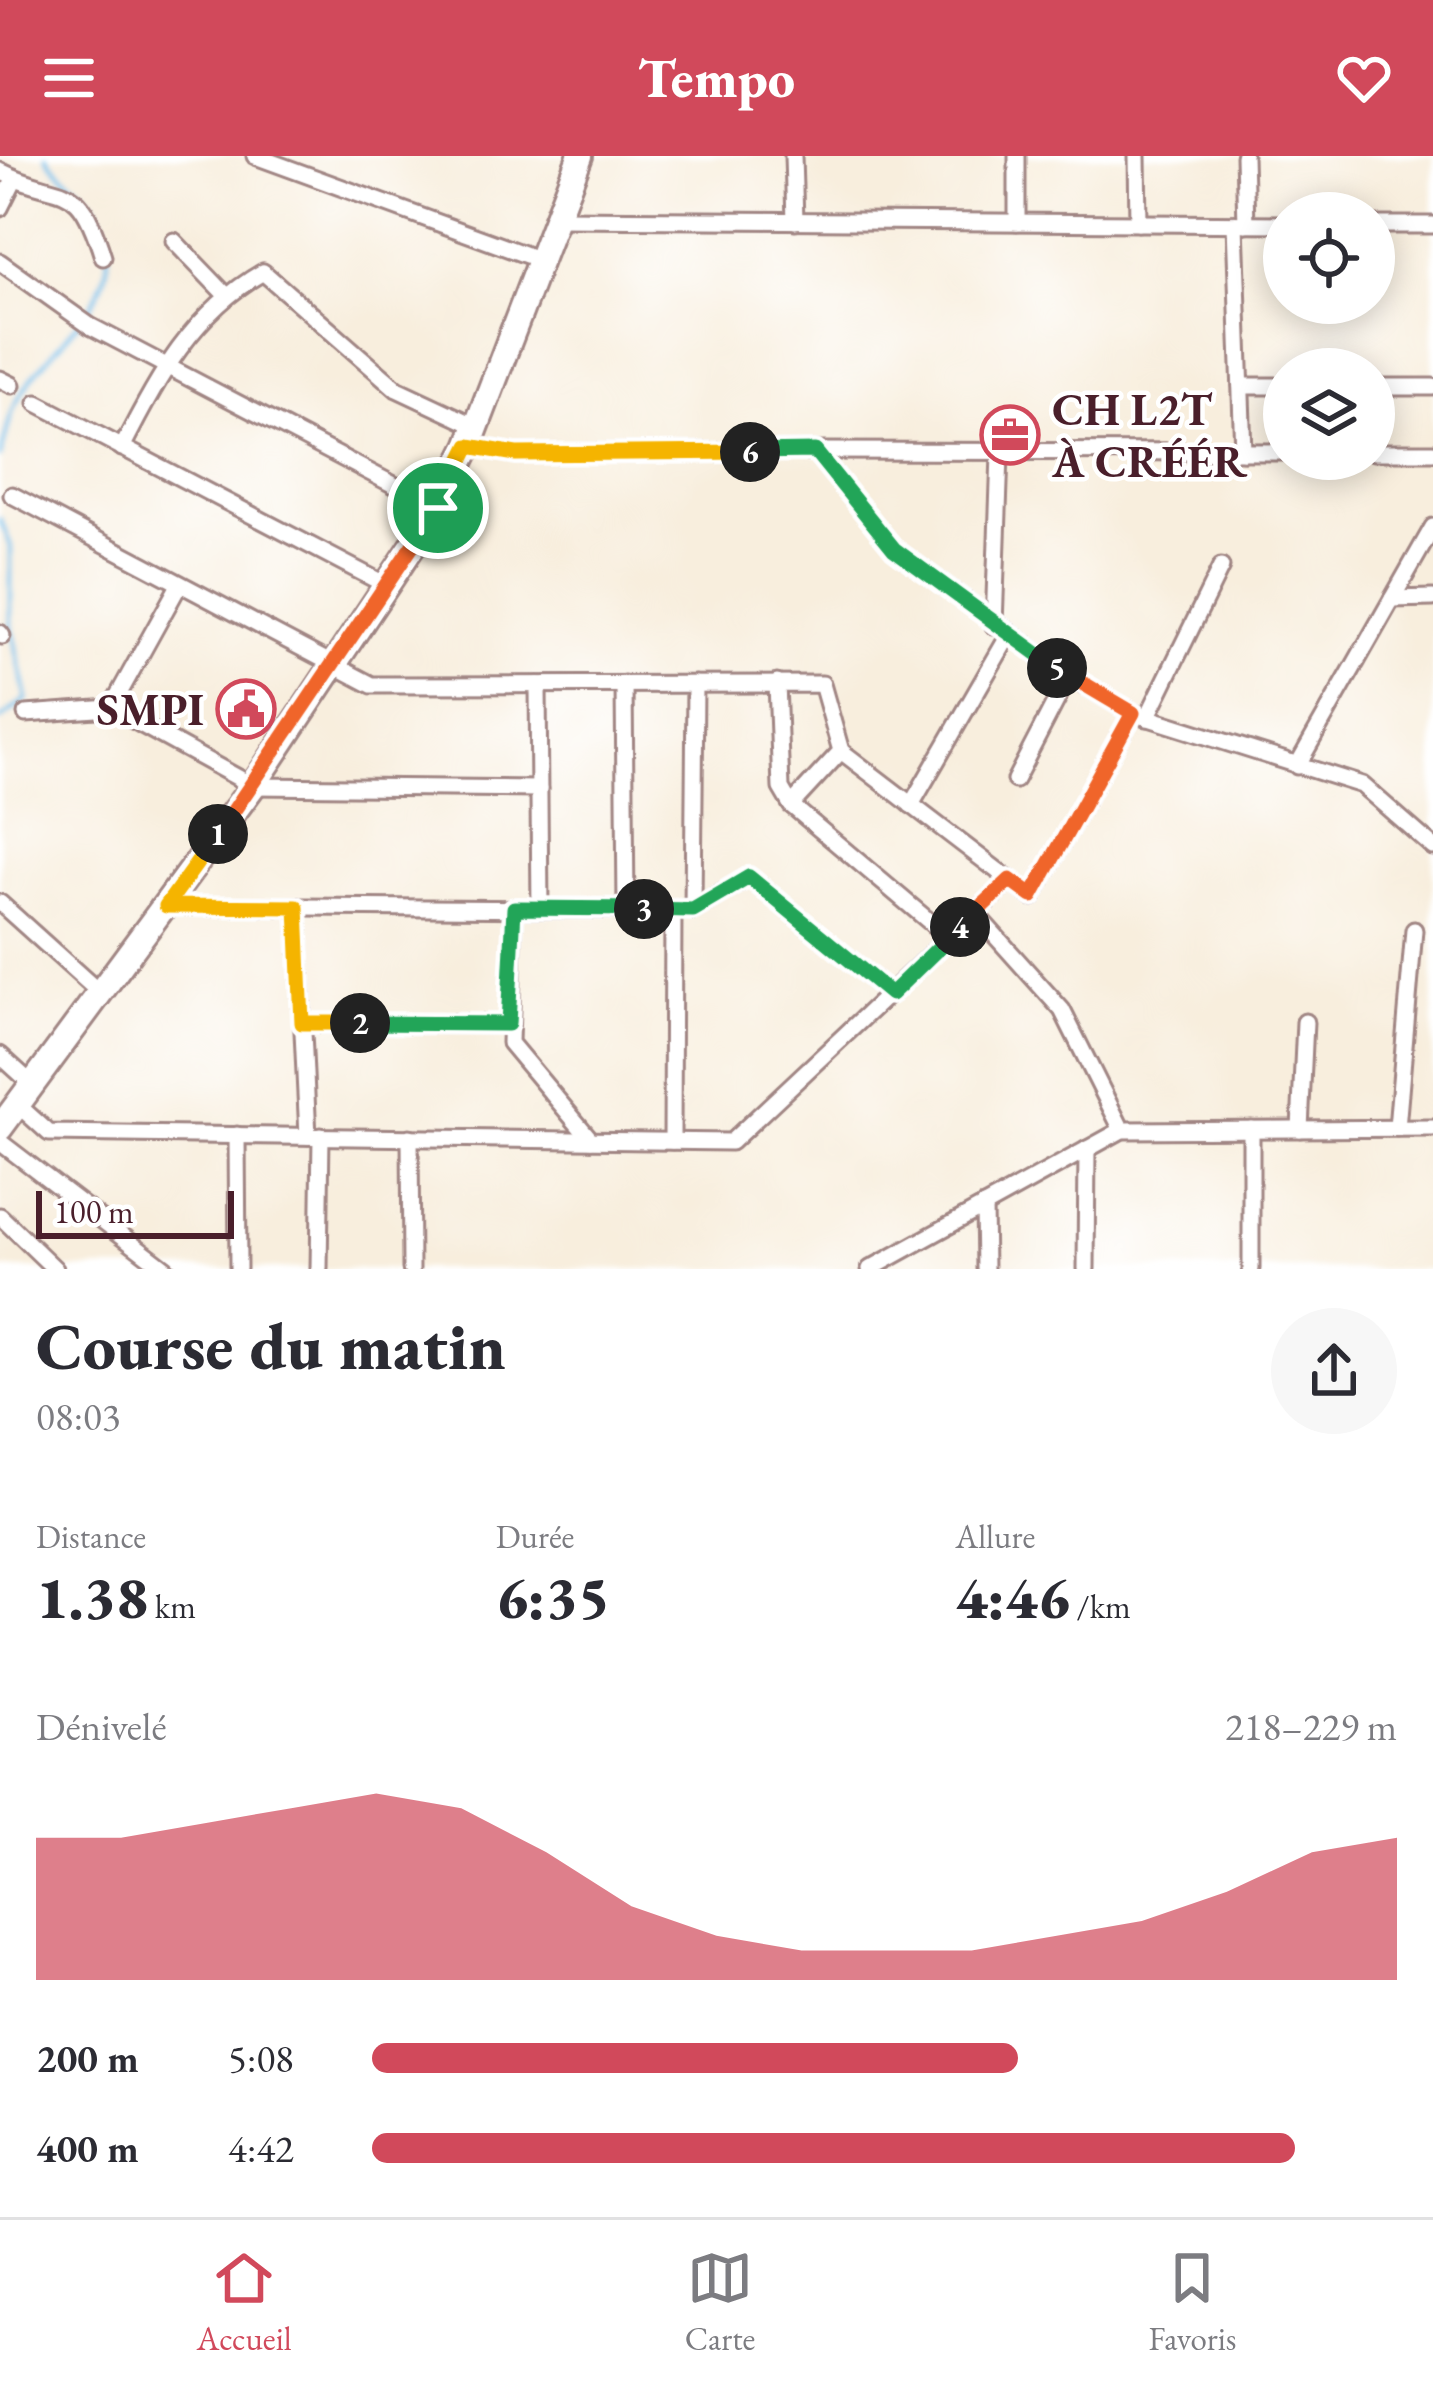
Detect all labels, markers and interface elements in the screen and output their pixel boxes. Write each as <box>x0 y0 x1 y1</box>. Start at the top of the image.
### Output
text: Tempo <box>638 43 795 113</box>
icon: menu <box>36 45 102 111</box>
icon: heart <box>1331 45 1397 111</box>
map controls <box>1263 192 1395 480</box>
button: locate <box>1263 192 1395 324</box>
button: layers <box>1263 348 1395 480</box>
place label: CH L2T À CRÉÉR <box>1051 380 1248 490</box>
office icon: CH L2T À CRÉÉR <box>979 404 1041 466</box>
pin: 6 <box>720 422 780 482</box>
text: 6 <box>741 430 759 473</box>
pin <box>387 457 489 559</box>
icon: arrive <box>405 475 471 541</box>
pin: 5 <box>1027 638 1087 698</box>
text: 5 <box>1048 646 1066 689</box>
public building icon: SMPI <box>215 678 277 740</box>
place label: SMPI <box>97 680 204 738</box>
pin: 1 <box>188 804 248 864</box>
text: 1 <box>209 812 227 855</box>
pin: 3 <box>614 879 674 939</box>
text: 3 <box>635 887 653 930</box>
pin: 4 <box>930 897 990 957</box>
text: 4 <box>951 905 969 948</box>
pin: 2 <box>330 993 390 1053</box>
text: 2 <box>351 1001 369 1044</box>
scale bar <box>36 1185 234 1238</box>
text: 100 m <box>54 1190 134 1233</box>
text: Course du matin <box>36 1303 506 1389</box>
button: share <box>1271 1308 1397 1434</box>
text: 08:03 <box>36 1391 121 1442</box>
text: Distance <box>36 1515 146 1558</box>
text: Durée <box>496 1515 574 1558</box>
text: Allure <box>955 1515 1035 1558</box>
text: 1.38 <box>36 1558 148 1636</box>
text: 6:35 <box>496 1558 610 1636</box>
text: 4:46 <box>955 1558 1070 1636</box>
text: km <box>148 1585 196 1628</box>
text: /km <box>1070 1585 1131 1628</box>
text: Dénivelé <box>36 1701 167 1752</box>
text: 218–229 m <box>1225 1701 1397 1752</box>
text: 200 m <box>36 2033 139 2084</box>
text: 5:08 <box>228 2033 294 2084</box>
text: 400 m <box>36 2123 139 2174</box>
text: 4:42 <box>228 2123 294 2174</box>
tab: Accueil <box>196 2245 292 2360</box>
tab: Carte <box>685 2245 756 2360</box>
tab: Favoris <box>1148 2245 1237 2360</box>

